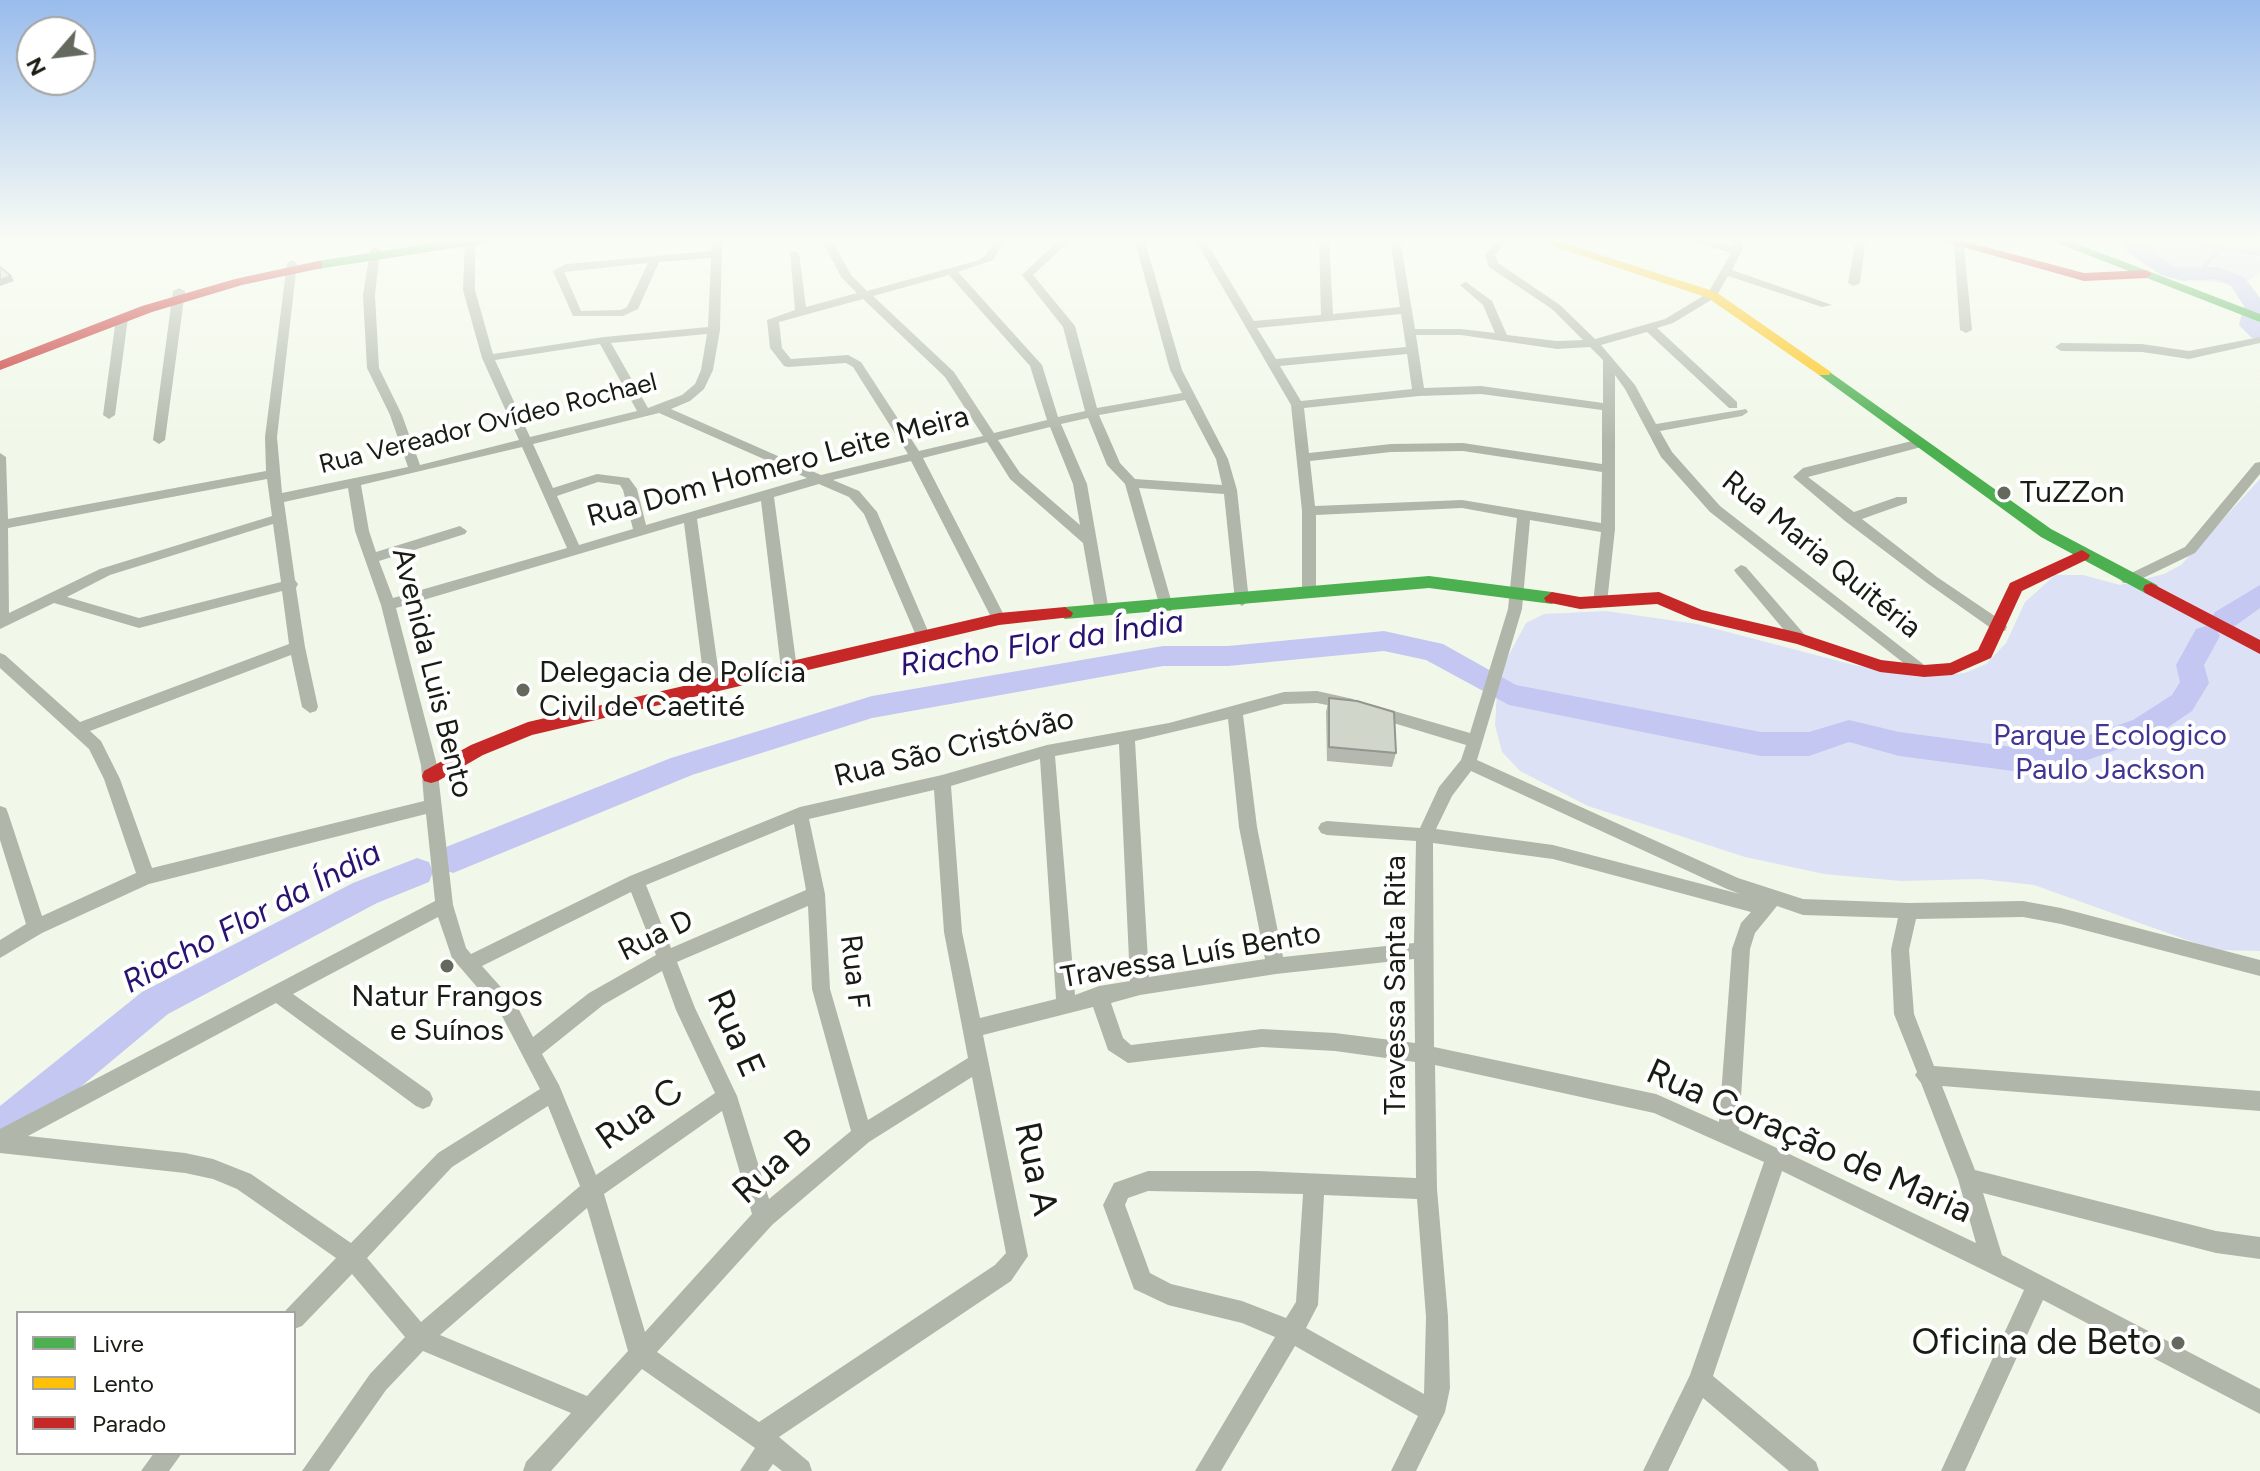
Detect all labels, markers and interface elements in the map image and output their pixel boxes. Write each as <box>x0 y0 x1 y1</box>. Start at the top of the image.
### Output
north arrow <box>16 16 96 96</box>
text: N <box>20 53 52 80</box>
street label: Rua Vereador Ovídeo Rochael <box>316 367 660 481</box>
street label: Rua Dom Homero Leite Meira <box>583 399 973 535</box>
street label: Rua Maria Quitéria <box>1714 464 1928 646</box>
place label: TuZZon <box>2020 475 2124 511</box>
marker: TuZZon <box>1995 484 2013 502</box>
street label: Avenida Luis Bento <box>384 544 480 802</box>
water label: Riacho Flor da Índia <box>897 603 1187 685</box>
place label: Delegacia de Polícia Civil de Caetité <box>539 655 806 726</box>
marker: Delegacia de Polícia Civil de Caetité <box>514 681 532 699</box>
street label: Rua São Cristóvão <box>830 701 1078 795</box>
park label: Parque Ecologico Paulo Jackson <box>1993 718 2227 788</box>
water label: Riacho Flor da Índia <box>116 834 388 1002</box>
street label: Travessa Santa Rita <box>1378 855 1414 1115</box>
street label: Rua D <box>613 903 699 969</box>
street label: Travessa Luís Bento <box>1058 915 1324 997</box>
street label: Rua F <box>832 933 876 1011</box>
marker: Natur Frangos e Suínos <box>438 957 456 975</box>
place label: Natur Frangos e Suínos <box>351 979 543 1050</box>
street label: Rua E <box>697 984 773 1084</box>
street label: Rua Coração de Maria <box>1639 1051 1979 1233</box>
street label: Rua C <box>588 1070 692 1160</box>
street label: Rua A <box>1004 1118 1066 1220</box>
street label: Rua B <box>724 1120 822 1214</box>
legend <box>16 1311 296 1455</box>
place label: Oficina de Beto <box>1912 1321 2162 1365</box>
text: Livre <box>92 1329 144 1358</box>
marker: Oficina de Beto <box>2169 1334 2187 1352</box>
text: Lento <box>92 1369 154 1398</box>
text: Parado <box>92 1409 166 1438</box>

